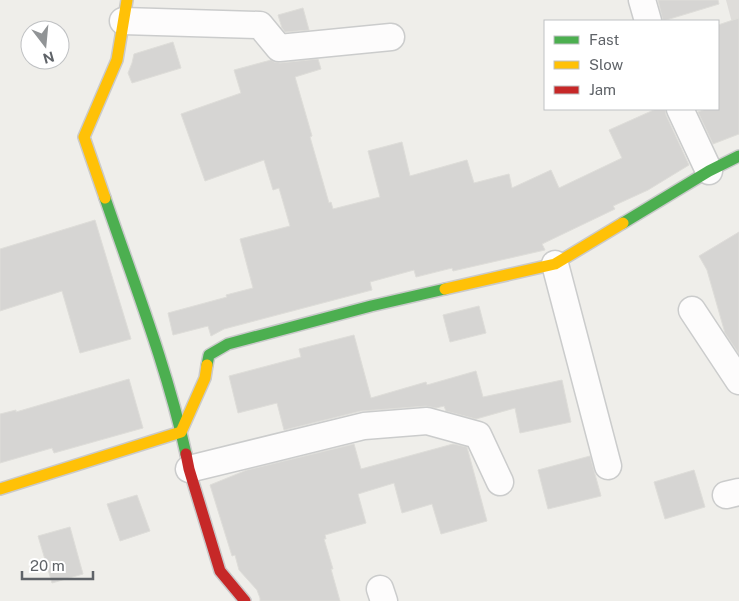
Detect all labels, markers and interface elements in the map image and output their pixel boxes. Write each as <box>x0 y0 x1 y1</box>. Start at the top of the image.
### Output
north arrow <box>20 20 70 70</box>
legend <box>544 20 719 110</box>
text: Fast <box>589 31 619 48</box>
text: N <box>41 48 56 67</box>
text: Slow <box>589 56 624 73</box>
text: Jam <box>589 81 616 98</box>
scale bar <box>22 548 94 580</box>
text: 20 m <box>30 557 65 574</box>

